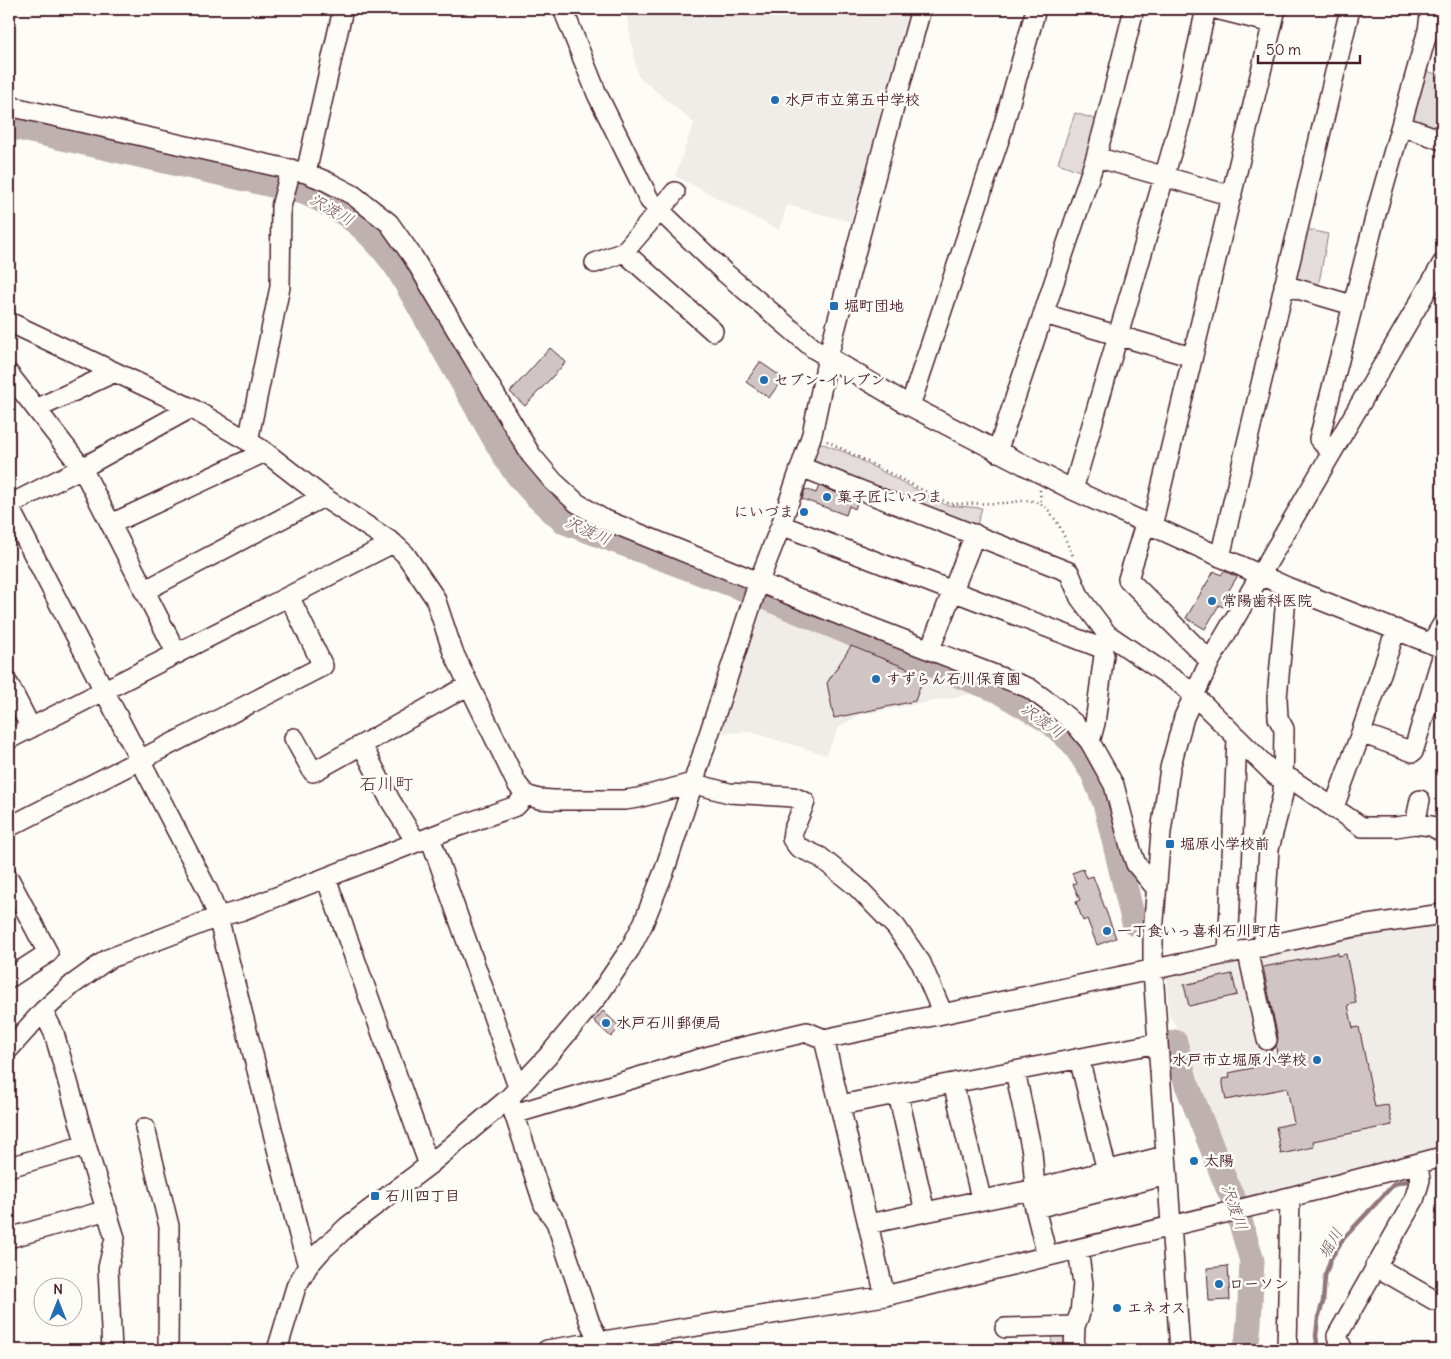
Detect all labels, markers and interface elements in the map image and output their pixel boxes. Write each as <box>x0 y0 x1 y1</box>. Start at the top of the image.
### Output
scale bar <box>1258 32 1361 64</box>
text: 50 m <box>1266 40 1301 59</box>
place label: 水戸市立第五中学校 <box>785 90 920 109</box>
marker: 水戸市立第五中学校 <box>769 94 781 106</box>
water label: 沢渡川 <box>306 188 358 230</box>
place label: 堀町団地 <box>844 296 904 315</box>
marker: 堀町団地 <box>828 300 840 312</box>
place label: セブン-イレブン <box>774 370 885 389</box>
marker: セブン-イレブン <box>758 374 770 386</box>
place label: 菓子匠にいつま <box>837 487 943 506</box>
marker: 菓子匠にいつま <box>821 491 833 503</box>
place label: にいづま <box>733 502 794 521</box>
marker: にいづま <box>798 506 810 518</box>
water label: 沢渡川 <box>562 511 614 549</box>
place label: 常陽歯科医院 <box>1222 591 1312 610</box>
marker: 常陽歯科医院 <box>1206 595 1218 607</box>
place label: すずらん石川保育園 <box>886 669 1021 688</box>
marker: すずらん石川保育園 <box>870 673 882 685</box>
water label: 沢渡川 <box>1018 698 1068 742</box>
district label: 石川町 <box>359 772 413 795</box>
place label: 堀原小学校前 <box>1180 834 1270 853</box>
marker: 堀原小学校前 <box>1164 838 1176 850</box>
place label: 一丁食いっ喜利石川町店 <box>1117 921 1282 940</box>
marker: 一丁食いっ喜利石川町店 <box>1101 925 1113 937</box>
place label: 水戸石川郵便局 <box>616 1013 721 1032</box>
marker: 水戸石川郵便局 <box>600 1017 612 1029</box>
place label: 水戸市立堀原小学校 <box>1172 1050 1307 1069</box>
marker: 水戸市立堀原小学校 <box>1311 1054 1323 1066</box>
place label: 太陽 <box>1204 1151 1234 1170</box>
marker: 太陽 <box>1188 1155 1200 1167</box>
water label: 沢渡川 <box>1218 1181 1252 1233</box>
place label: 石川四丁目 <box>385 1186 460 1205</box>
marker: 石川四丁目 <box>369 1190 381 1202</box>
water label: 堀川 <box>1313 1224 1347 1262</box>
place label: ローソン <box>1229 1274 1289 1293</box>
north arrow <box>32 1276 82 1326</box>
marker: ローソン <box>1213 1278 1225 1290</box>
text: N <box>53 1280 63 1298</box>
place label: エネオス <box>1127 1298 1186 1317</box>
marker: エネオス <box>1111 1302 1123 1314</box>

